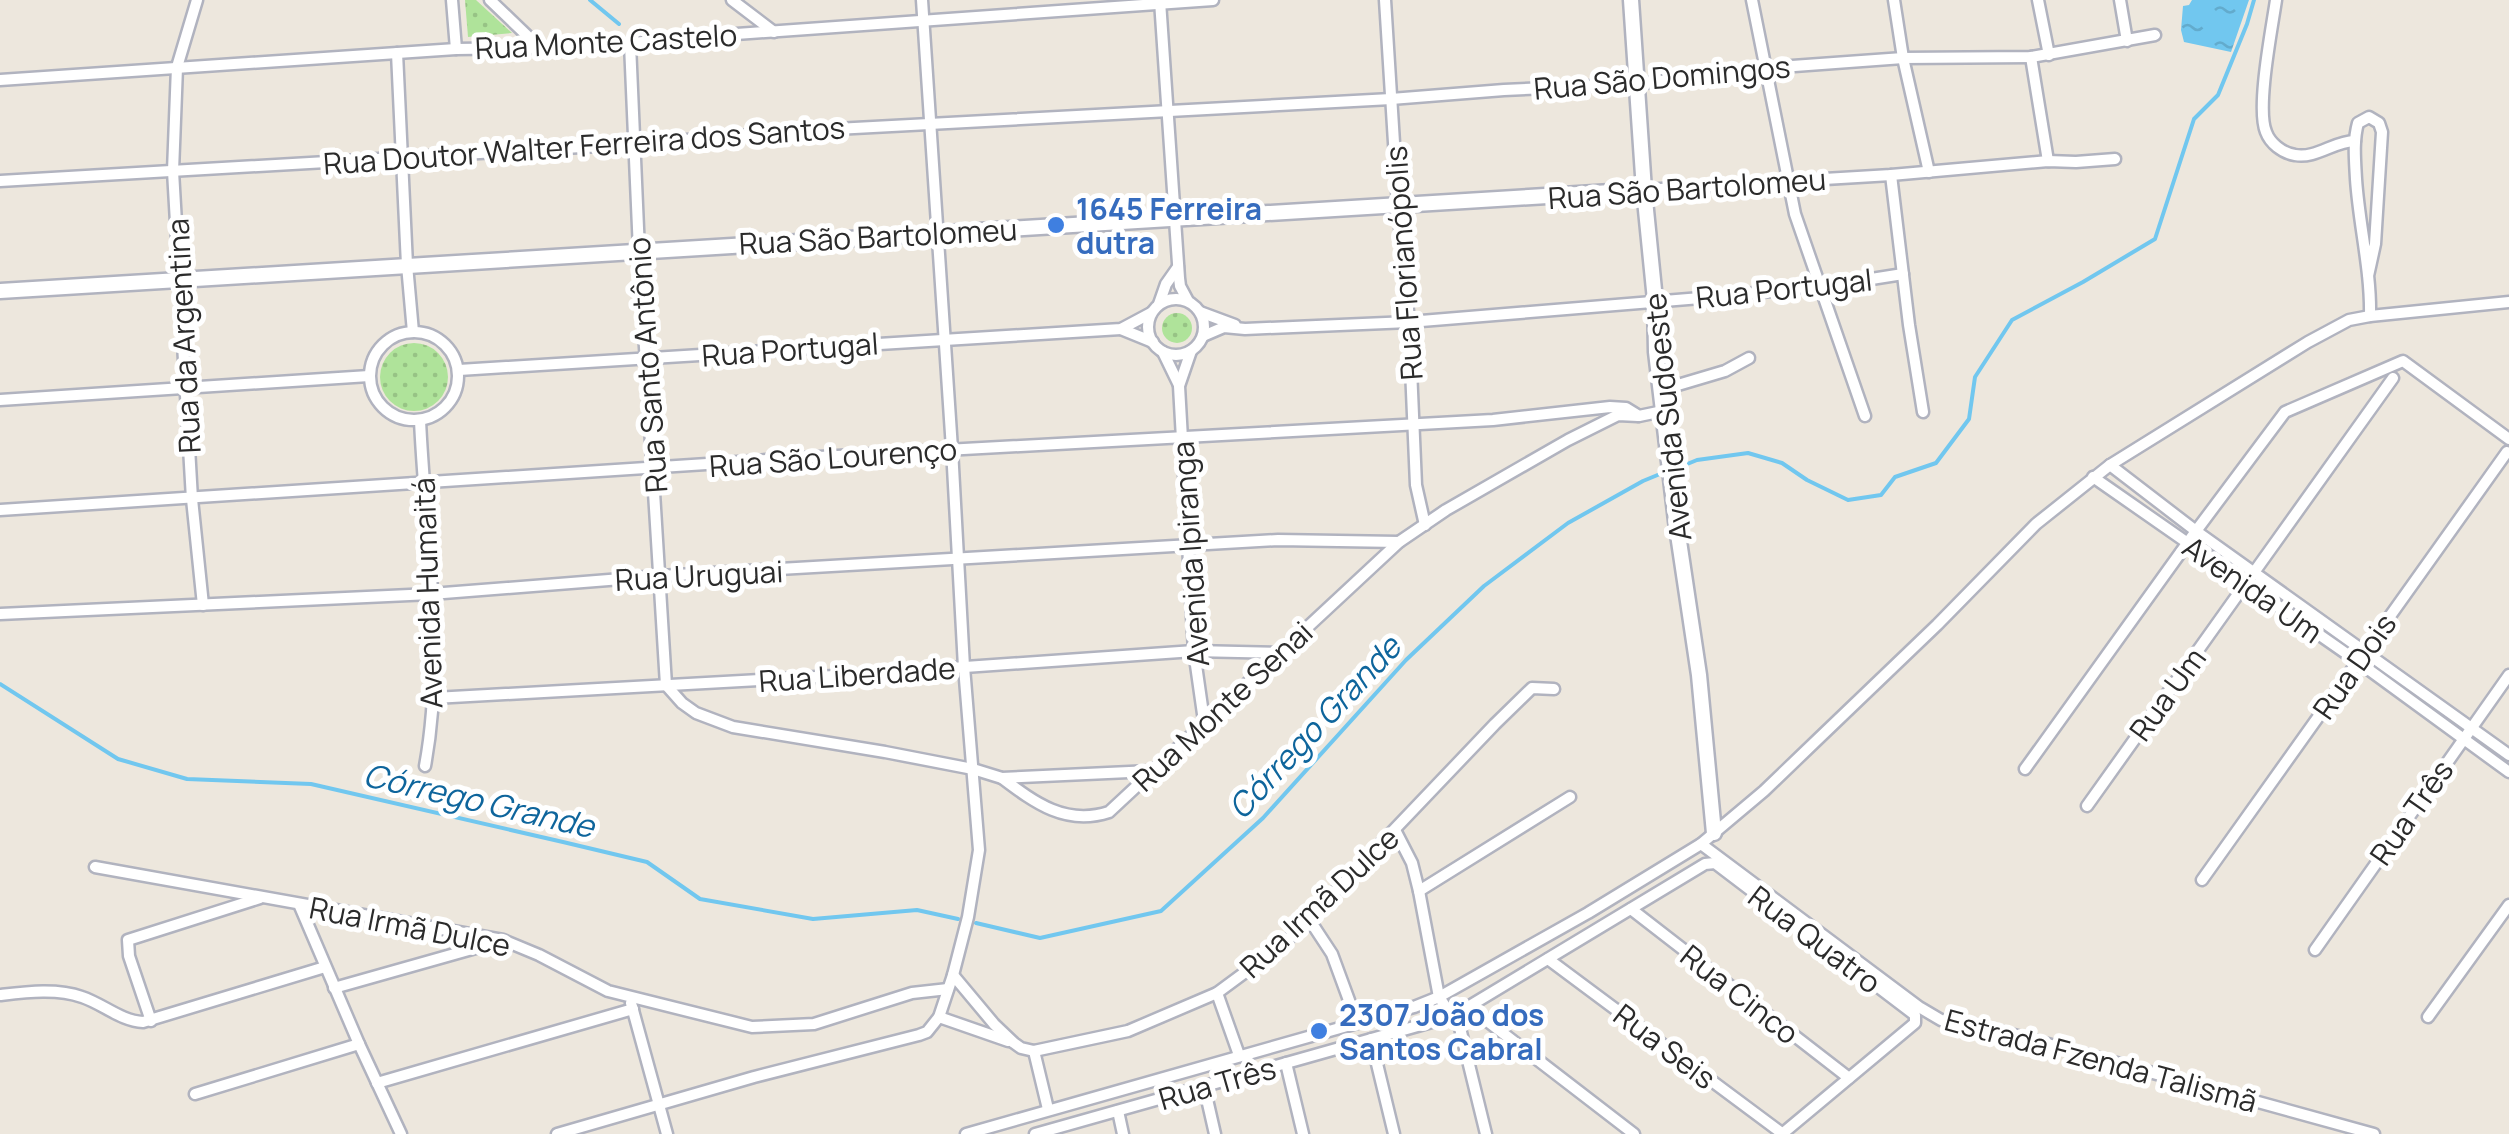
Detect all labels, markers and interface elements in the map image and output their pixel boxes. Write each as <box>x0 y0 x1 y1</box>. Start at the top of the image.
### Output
street label: Rua Monte Castelo <box>474 14 738 68</box>
street label: Rua São Domingos <box>1532 45 1792 109</box>
street label: Rua Doutor Walter Ferreira dos Santos <box>322 106 846 184</box>
street label: Rua Florianópolis <box>1374 145 1432 381</box>
street label: Rua São Bartolomeu <box>1547 158 1827 218</box>
place label: 1645 Ferreira dutra <box>1076 188 1262 263</box>
street label: Rua São Bartolomeu <box>738 208 1018 264</box>
marker: 1645 Ferreira dutra <box>1045 214 1067 236</box>
street label: Rua da Argentina <box>156 217 210 455</box>
street label: Rua Santo Antônio <box>618 236 676 494</box>
street label: Rua Portugal <box>1694 258 1874 318</box>
street label: Avenida Sudoeste <box>1634 291 1700 543</box>
street label: Rua Portugal <box>700 322 880 376</box>
street label: Rua São Lourenço <box>708 428 958 486</box>
street label: Avenida Ipiranga <box>1162 440 1218 668</box>
street label: Avenida Humaitá <box>402 477 452 709</box>
street label: Avenida Um <box>2175 526 2331 652</box>
street label: Rua Uruguai <box>614 550 784 600</box>
street label: Rua Dois <box>2303 605 2405 727</box>
street label: Rua Monte Senai <box>1123 612 1321 800</box>
water label: Córrego Grande <box>1218 624 1412 828</box>
street label: Rua Um <box>2119 639 2215 749</box>
street label: Rua Liberdade <box>757 647 957 701</box>
street label: Rua Três <box>2360 751 2462 873</box>
water label: Córrego Grande <box>359 752 601 848</box>
street label: Rua Irmã Dulce <box>1230 817 1408 987</box>
street label: Rua Quatro <box>1740 876 1890 1002</box>
street label: Rua Irmã Dulce <box>306 886 514 966</box>
street label: Rua Cinco <box>1672 935 1808 1053</box>
place label: 2307 João dos Santos Cabral <box>1339 994 1544 1069</box>
street label: Rua Seis <box>1605 994 1725 1098</box>
street label: Estrada Fzenda Talismã <box>1940 999 2262 1121</box>
marker: 2307 João dos Santos Cabral <box>1308 1020 1330 1042</box>
street label: Rua Três <box>1154 1047 1280 1119</box>

